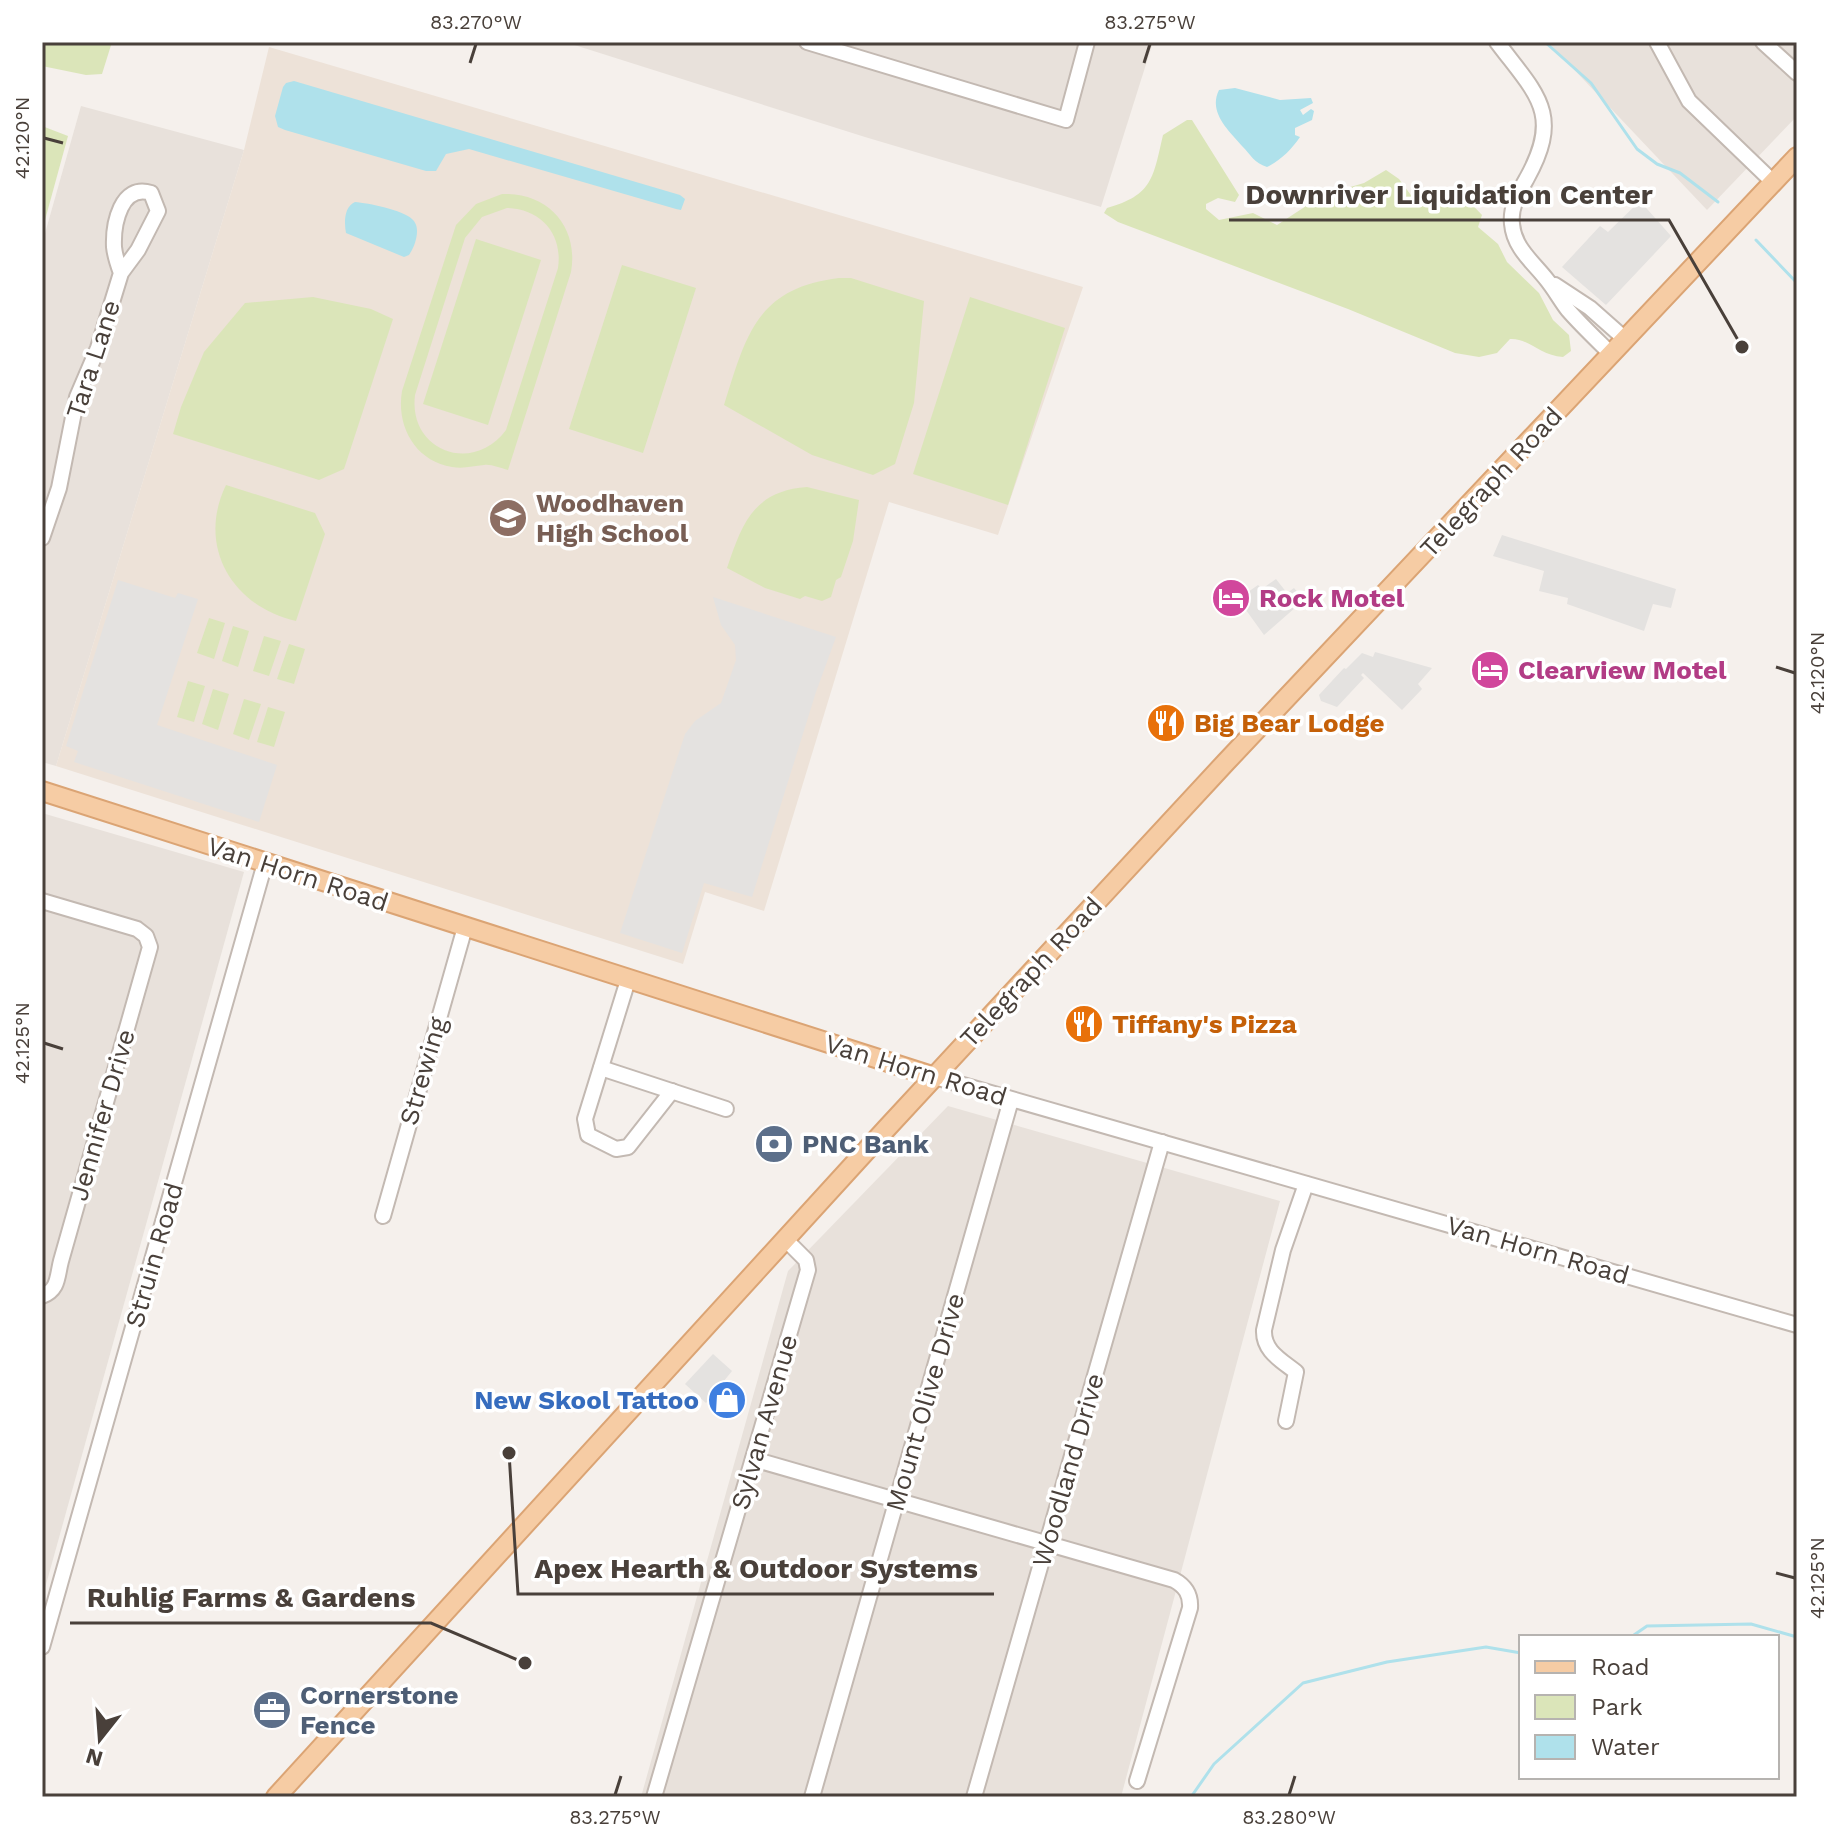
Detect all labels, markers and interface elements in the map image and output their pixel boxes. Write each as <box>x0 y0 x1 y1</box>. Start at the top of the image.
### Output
text: 83.270°W <box>430 10 522 34</box>
text: 83.275°W <box>1104 10 1196 34</box>
text: 42.120°N <box>10 97 34 179</box>
callout: Downriver Liquidation Center <box>1229 168 1669 220</box>
text: Downriver Liquidation Center <box>1245 178 1653 211</box>
street label: Tara Lane <box>60 296 126 422</box>
street label: Telegraph Road <box>1414 401 1568 563</box>
place label: Woodhaven High School <box>536 488 689 548</box>
school or university icon: Woodhaven High School <box>487 497 529 539</box>
hotel icon: Rock Motel <box>1210 577 1252 619</box>
place label: Rock Motel <box>1259 583 1405 613</box>
text: 42.120°N <box>1805 632 1829 714</box>
hotel icon: Clearview Motel <box>1469 649 1511 691</box>
place label: Clearview Motel <box>1518 655 1727 685</box>
restaurant icon: Big Bear Lodge <box>1145 702 1187 744</box>
place label: Big Bear Lodge <box>1194 708 1384 738</box>
street label: Van Horn Road <box>204 831 392 917</box>
street label: Telegraph Road <box>954 891 1108 1053</box>
text: 42.125°N <box>10 1002 34 1084</box>
restaurant icon: Tiffany's Pizza <box>1063 1003 1105 1045</box>
place label: Tiffany's Pizza <box>1112 1009 1297 1039</box>
street label: Strewing <box>393 1013 453 1128</box>
street label: Jennifer Drive <box>63 1026 141 1204</box>
street label: Van Horn Road <box>821 1028 1011 1112</box>
bank icon: PNC Bank <box>753 1123 795 1165</box>
place label: PNC Bank <box>802 1129 930 1159</box>
street label: Struin Road <box>119 1179 189 1331</box>
street label: Van Horn Road <box>1443 1210 1633 1290</box>
street label: Mount Olive Drive <box>879 1289 971 1515</box>
street label: Sylvan Avenue <box>725 1331 803 1513</box>
street label: Woodland Drive <box>1026 1370 1110 1570</box>
shop icon: New Skool Tattoo <box>706 1379 748 1421</box>
place label: New Skool Tattoo <box>474 1385 699 1415</box>
text: 42.125°N <box>1805 1537 1829 1619</box>
callout: Apex Hearth & Outdoor Systems <box>518 1542 994 1594</box>
text: Apex Hearth & Outdoor Systems <box>534 1552 978 1585</box>
callout: Ruhlig Farms & Gardens <box>70 1571 431 1623</box>
text: Ruhlig Farms & Gardens <box>87 1581 415 1614</box>
legend <box>1519 1635 1779 1779</box>
text: Road <box>1591 1653 1650 1681</box>
place label: Cornerstone Fence <box>300 1680 459 1740</box>
office icon: Cornerstone Fence <box>251 1689 293 1731</box>
text: Park <box>1591 1693 1643 1721</box>
north arrow <box>60 1699 140 1779</box>
text: Water <box>1591 1733 1660 1761</box>
text: N <box>83 1743 106 1772</box>
text: 83.275°W <box>569 1805 661 1829</box>
text: 83.280°W <box>1242 1805 1336 1829</box>

